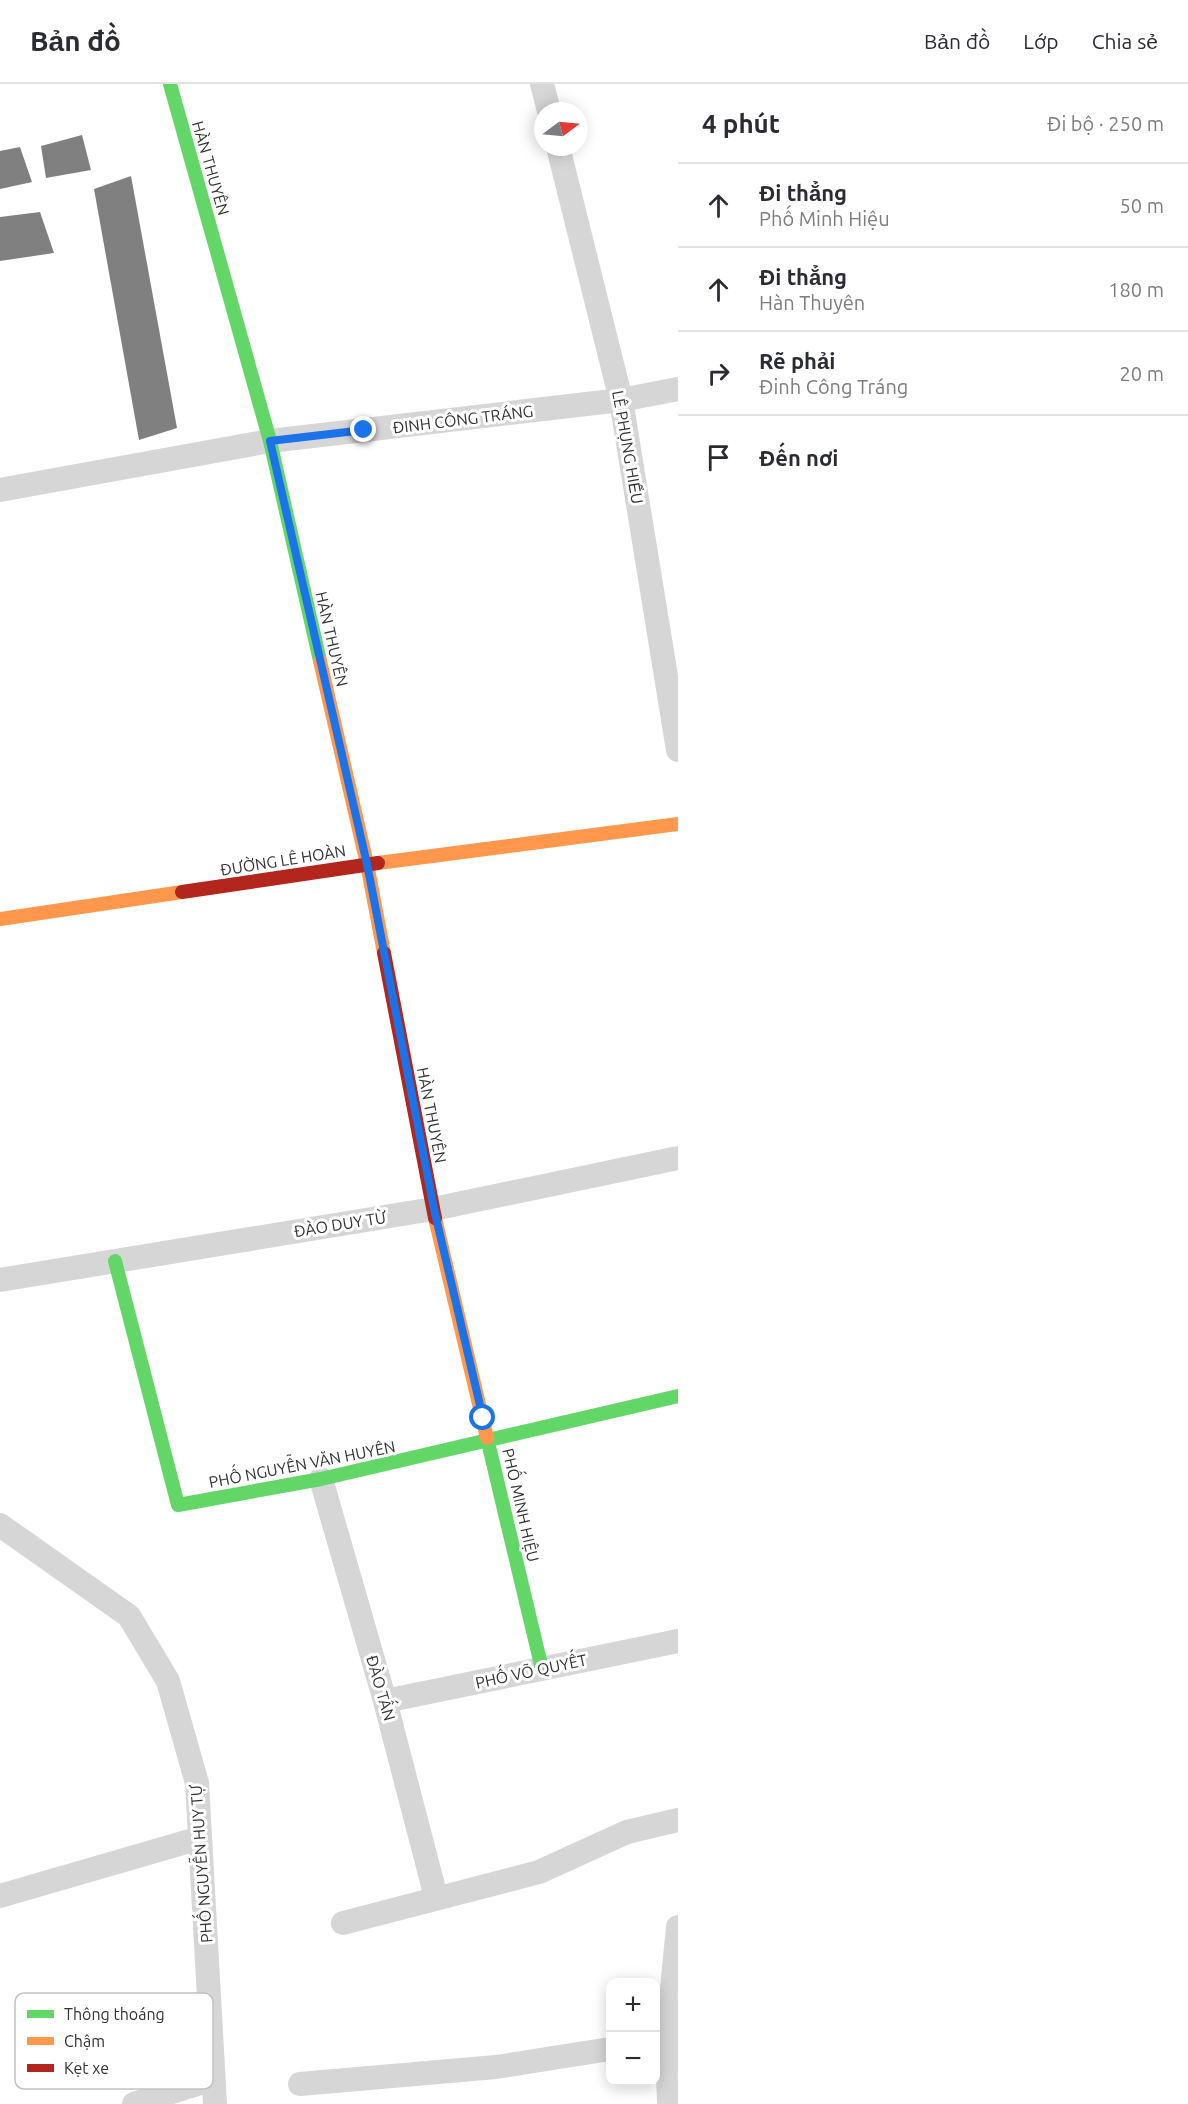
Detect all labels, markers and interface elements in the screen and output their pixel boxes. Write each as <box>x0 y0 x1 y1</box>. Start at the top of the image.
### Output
text: Bản đồ <box>30 25 121 56</box>
text: Bản đồ <box>924 29 990 53</box>
text: Lớp <box>1023 29 1059 53</box>
text: Chia sẻ <box>1092 29 1158 53</box>
north arrow <box>534 102 588 156</box>
text: 4 phút <box>702 109 780 138</box>
text: Đi bộ · 250 m <box>1047 112 1164 135</box>
street label: HÀN THUYÊN <box>189 118 235 217</box>
text: Đi thẳng <box>759 180 847 205</box>
icon: ahead <box>702 189 735 222</box>
text: 50 m <box>1120 194 1164 217</box>
text: Phố Minh Hiệu <box>759 207 890 230</box>
text: Đi thẳng <box>759 264 847 289</box>
icon: ahead <box>702 273 735 306</box>
text: 180 m <box>1108 278 1164 301</box>
text: Hàn Thuyên <box>759 291 865 314</box>
text: Rẽ phải <box>759 348 835 373</box>
icon: right <box>702 357 735 390</box>
text: 20 m <box>1120 362 1164 385</box>
text: Đinh Công Tráng <box>759 375 908 398</box>
street label: LÊ PHỤNG HIỂU <box>609 389 648 505</box>
street label: ĐINH CÔNG TRÁNG <box>391 399 534 437</box>
route end <box>350 416 376 442</box>
icon: arrive <box>702 441 735 474</box>
text: Đến nơi <box>759 445 838 470</box>
street label: HÀN THUYÊN <box>312 589 354 688</box>
street label: ĐƯỜNG LÊ HOÀN <box>219 839 347 879</box>
street label: HÀN THUYÊN <box>414 1065 452 1164</box>
street label: ĐÀO DUY TỪ <box>292 1206 388 1240</box>
route start <box>469 1404 495 1430</box>
street label: PHỐ NGUYỄN VĂN HUYÊN <box>206 1432 397 1491</box>
street label: PHỐ MINH HIỆU <box>499 1445 548 1564</box>
street label: PHỐ VÕ QUYẾT <box>473 1645 588 1692</box>
street label: ĐÀO TẤN <box>363 1652 404 1723</box>
street label: PHỐ NGUYỄN HUY TỰ <box>181 1784 215 1944</box>
map controls <box>606 1978 660 2086</box>
button: + <box>606 1978 660 2032</box>
legend <box>15 1993 213 2089</box>
text: Thông thoáng <box>64 2005 165 2023</box>
text: Chậm <box>64 2032 105 2050</box>
button: − <box>606 2032 660 2086</box>
text: Kẹt xe <box>64 2059 109 2077</box>

